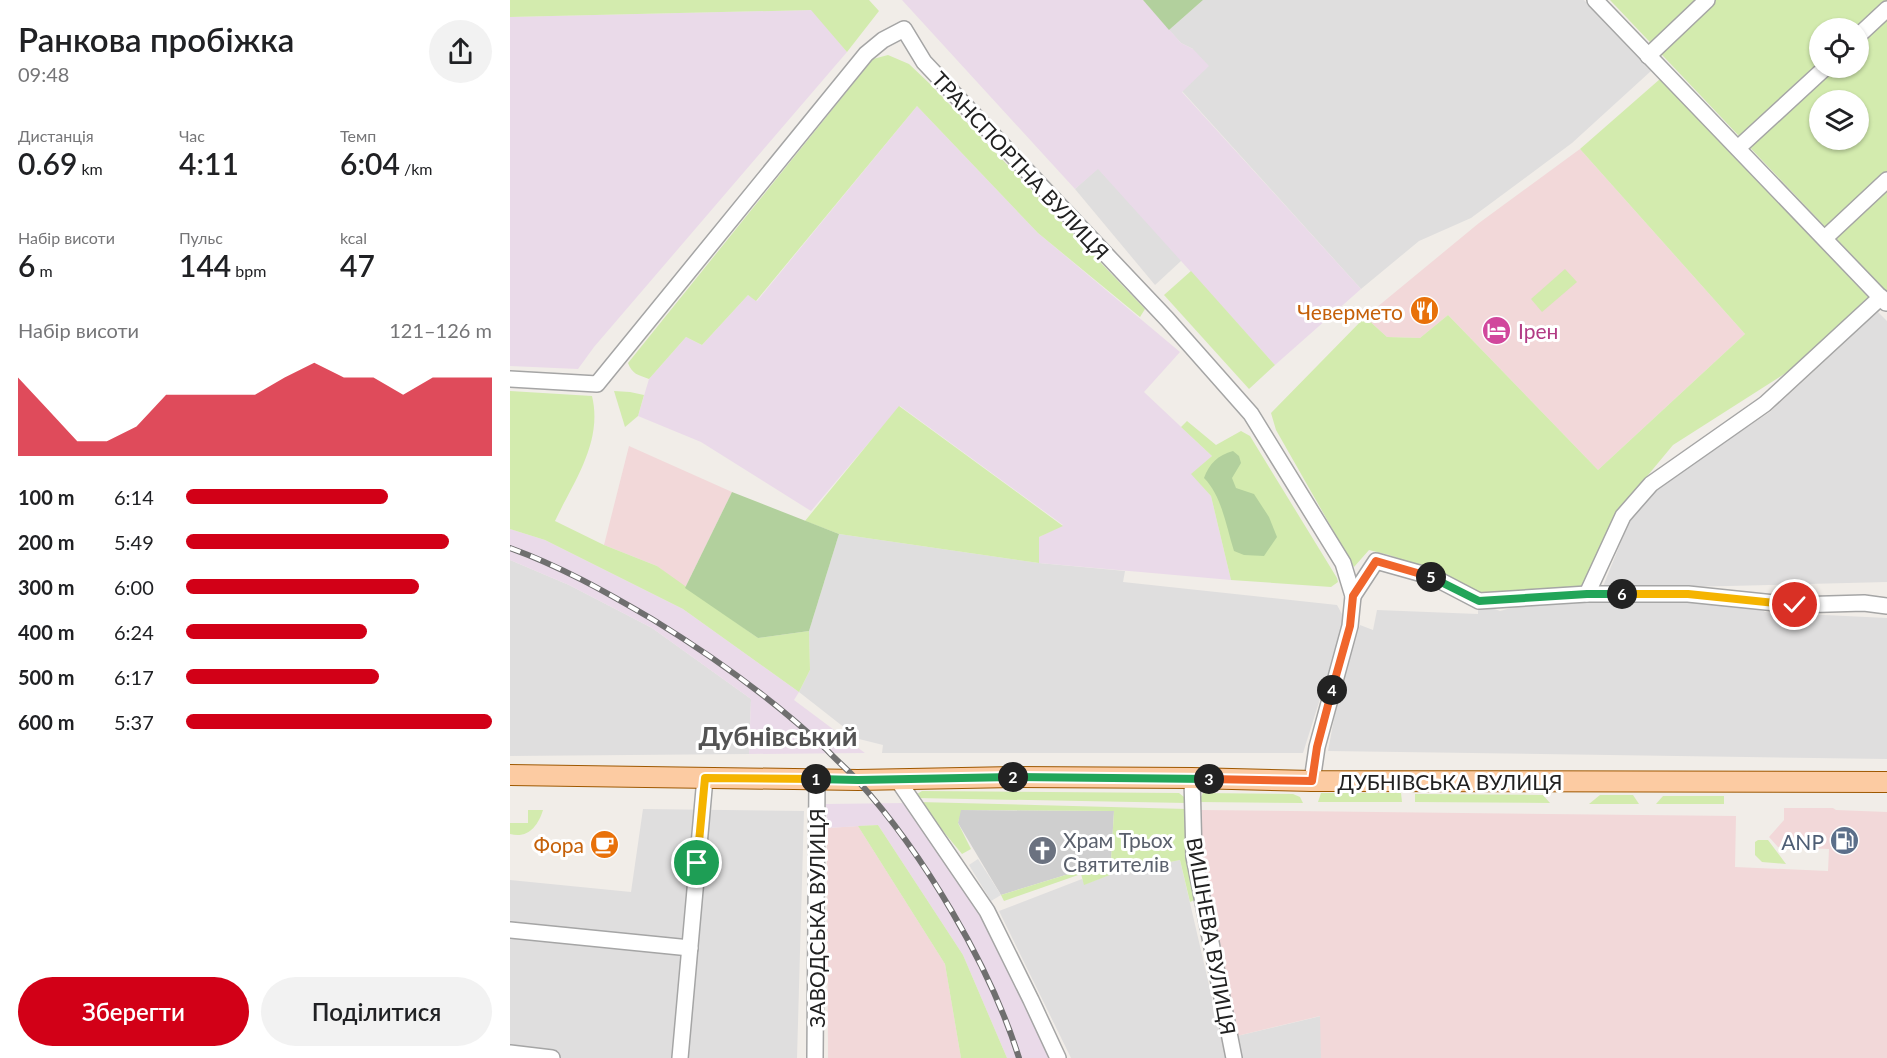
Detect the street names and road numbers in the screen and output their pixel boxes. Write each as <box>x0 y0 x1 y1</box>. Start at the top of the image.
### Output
street label: ТРАНСПОРТНА ВУЛИЦЯ <box>927 66 1115 264</box>
street label: ДУБНІВСЬКА ВУЛИЦЯ <box>1337 769 1563 794</box>
street label: ЗАВОДСЬКА ВУЛИЦЯ <box>804 808 829 1028</box>
street label: ВИШНЕВА ВУЛИЦЯ <box>1182 835 1242 1037</box>

